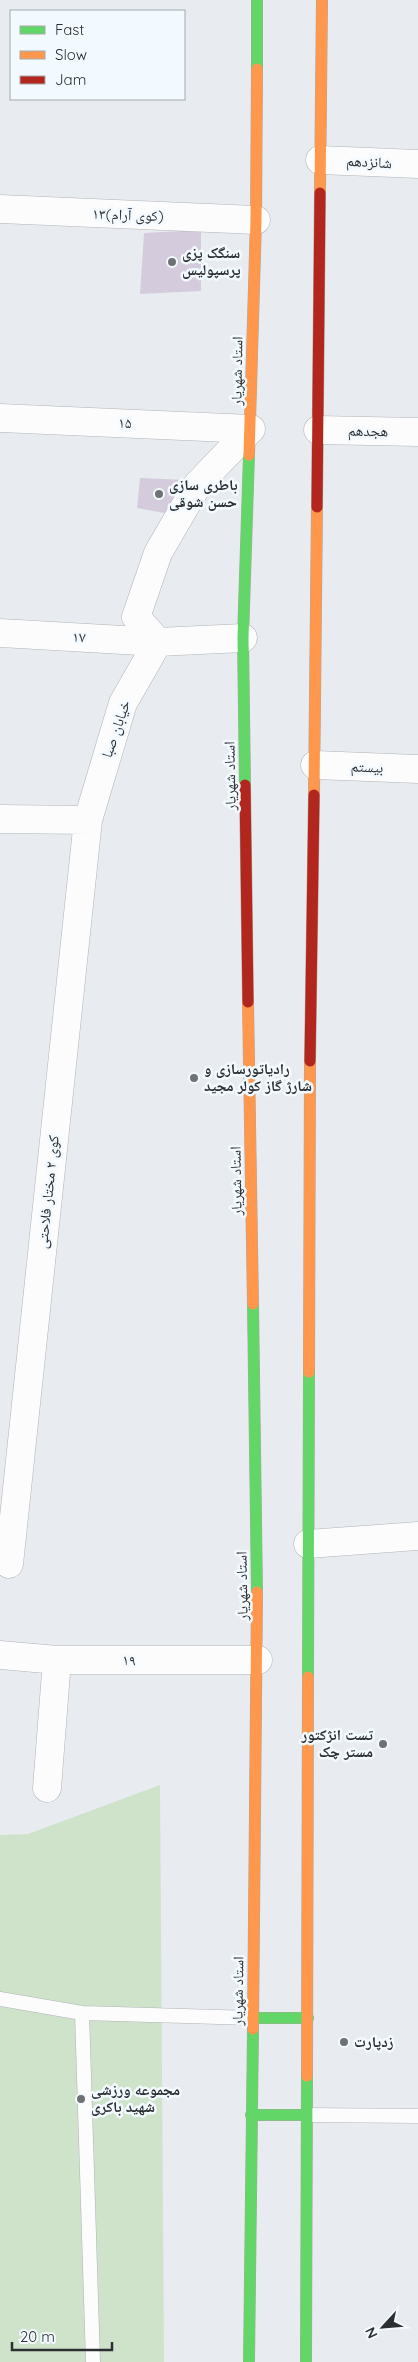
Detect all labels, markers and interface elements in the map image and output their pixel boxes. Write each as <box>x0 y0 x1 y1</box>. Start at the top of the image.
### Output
legend <box>10 10 185 100</box>
text: Fast <box>55 20 84 39</box>
text: Slow <box>55 45 87 64</box>
text: Jam <box>55 70 86 89</box>
street label: شانزدهم <box>346 151 392 173</box>
street label: ۱۳(کوی آرام) <box>92 204 164 226</box>
place label: سنگک پزی پرسپولیس <box>182 243 241 279</box>
marker: سنگک پزی پرسپولیس <box>166 256 178 268</box>
street label: استاد شهریار <box>226 336 247 407</box>
street label: ۱۵ <box>118 413 132 432</box>
street label: هجدهم <box>348 421 388 441</box>
place label: باطری سازی حسن شوقی <box>169 475 238 511</box>
marker: باطری سازی حسن شوقی <box>153 488 165 500</box>
street label: ۱۷ <box>72 627 87 646</box>
street label: خیابان صبا <box>97 697 135 760</box>
street label: استاد شهریار <box>219 741 240 812</box>
street label: بیستم <box>350 756 384 778</box>
place label: رادیاتورسازی و شارژ گاز کولر مجید <box>204 1059 312 1095</box>
marker: رادیاتورسازی و شارژ گاز کولر مجید <box>188 1072 200 1084</box>
street label: کوی ۲ مختار فلاحتی <box>32 1134 64 1250</box>
street label: استاد شهریار <box>225 1146 246 1217</box>
street label: استاد شهریار <box>231 1551 252 1622</box>
street label: ۱۹ <box>122 1650 136 1669</box>
place label: تست انژکتور مستر چک <box>301 1725 373 1761</box>
marker: تست انژکتور مستر چک <box>377 1738 389 1750</box>
street label: استاد شهریار <box>227 1956 248 2027</box>
place label: زدپارت <box>354 2032 394 2051</box>
marker: زدپارت <box>338 2036 350 2048</box>
place label: مجموعه ورزشی شهید باکری <box>91 2080 180 2116</box>
marker: مجموعه ورزشی شهید باکری <box>75 2093 87 2105</box>
north arrow <box>358 2302 408 2352</box>
scale bar <box>12 2320 112 2352</box>
text: N <box>361 2324 382 2341</box>
text: 20 m <box>20 2327 55 2346</box>

